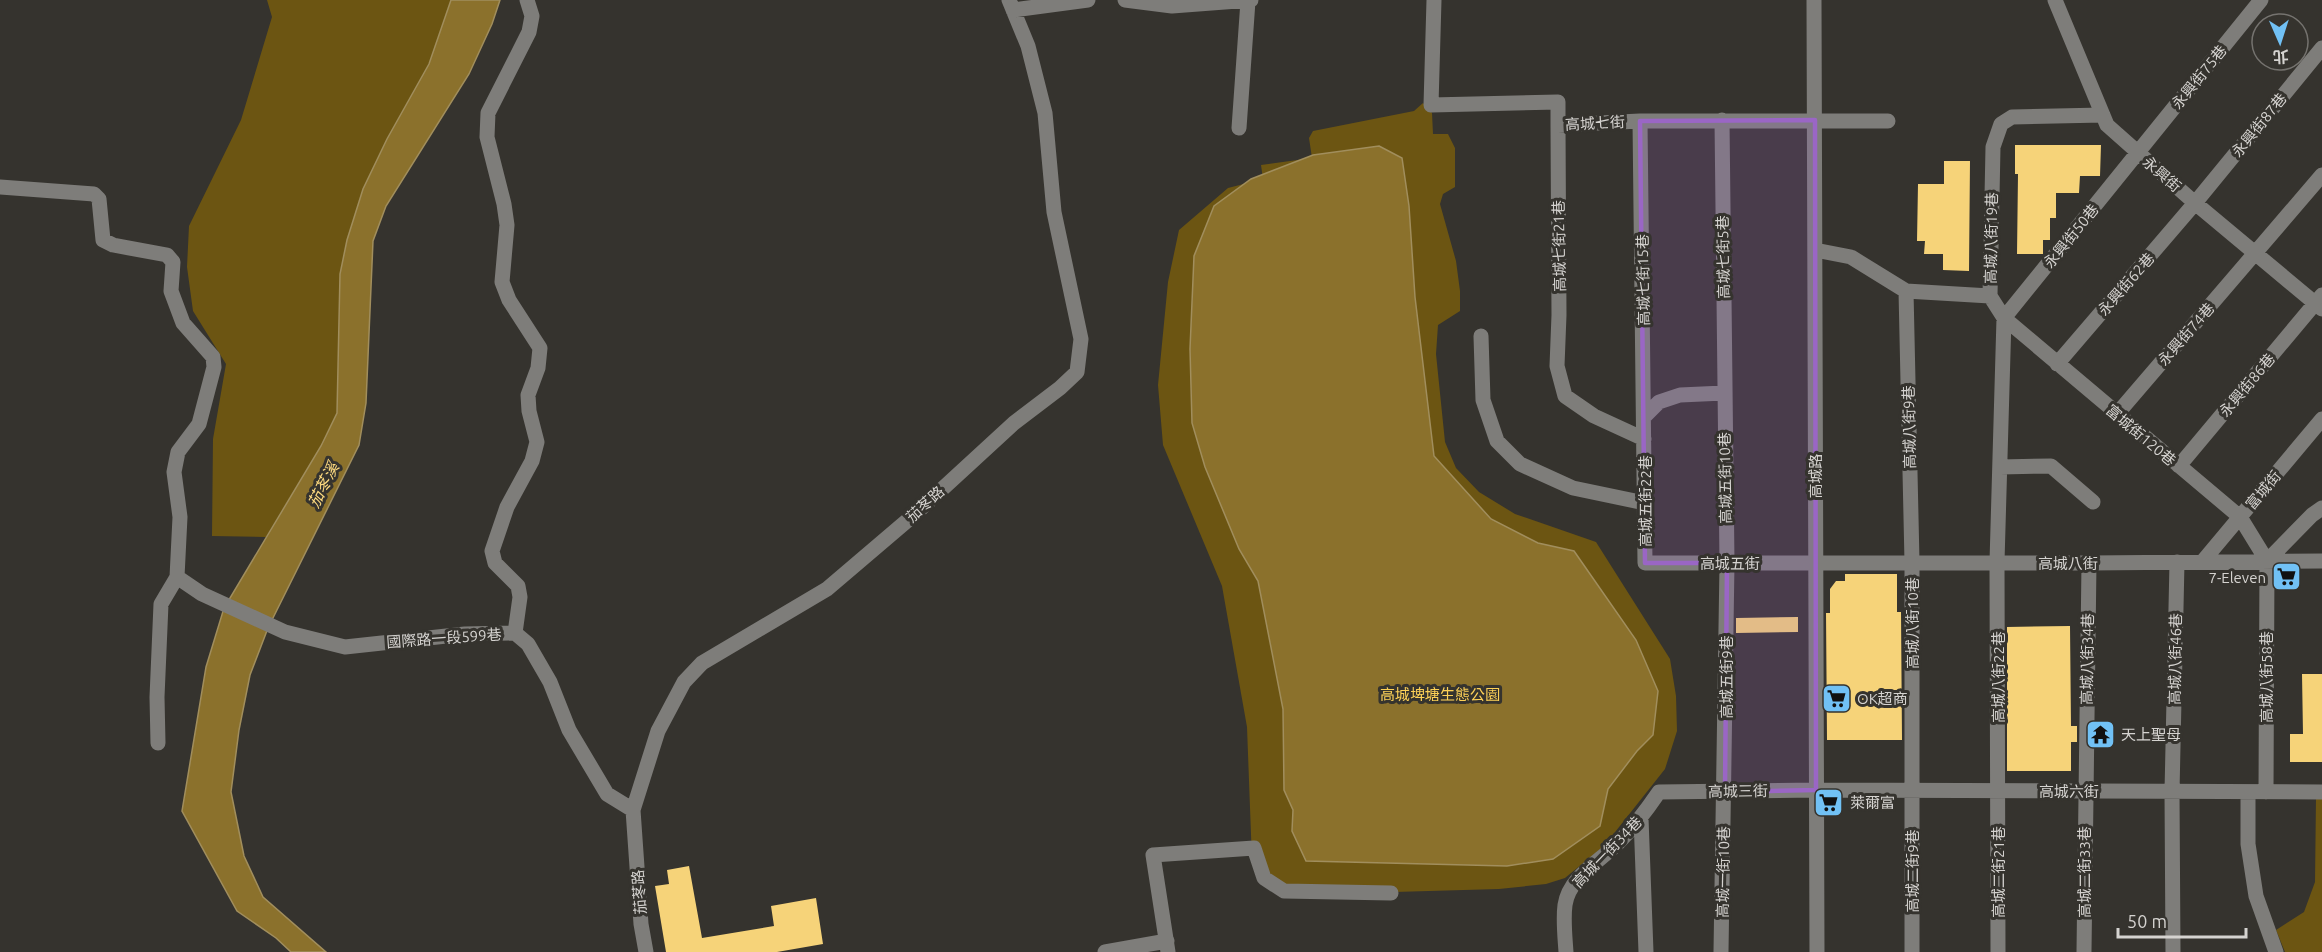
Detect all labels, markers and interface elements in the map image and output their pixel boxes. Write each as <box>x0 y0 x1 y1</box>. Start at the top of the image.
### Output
north arrow <box>2250 12 2310 72</box>
street label: 永興街75巷 <box>2168 42 2230 112</box>
text: 北 <box>2272 48 2289 66</box>
street label: 永興街87巷 <box>2228 90 2290 160</box>
street label: 高城七街 <box>1565 113 1625 133</box>
street label: 永興街 <box>2139 153 2185 195</box>
street label: 高城八街19巷 <box>1982 192 2000 284</box>
street label: 高城七街21巷 <box>1550 200 1568 292</box>
street label: 永興街50巷 <box>2040 201 2102 271</box>
street label: 高城七街5巷 <box>1714 215 1732 299</box>
street label: 高城七街15巷 <box>1634 234 1652 326</box>
street label: 永興街62巷 <box>2094 249 2158 319</box>
street label: 永興街74巷 <box>2154 299 2218 369</box>
street label: 永興街86巷 <box>2216 350 2278 420</box>
street label: 高城八街9巷 <box>1900 385 1918 469</box>
street label: 富城街120巷 <box>2103 401 2179 469</box>
street label: 高城五街10巷 <box>1716 432 1734 524</box>
street label: 高城路 <box>1807 453 1824 499</box>
street label: 高城五街22巷 <box>1637 455 1654 547</box>
water label: 茄苳溪 <box>304 458 343 510</box>
street label: 富城街 <box>2242 467 2284 513</box>
street label: 茄苳路 <box>903 483 947 525</box>
street label: 高城五街 <box>1700 555 1760 572</box>
street label: 高城八街 <box>2038 555 2098 572</box>
supermarket icon: 7-Eleven <box>2271 561 2303 593</box>
place label: 7-Eleven <box>2208 569 2266 586</box>
street label: 高城八街10巷 <box>1904 577 1921 669</box>
street label: 高城八街34巷 <box>2078 613 2096 705</box>
street label: 高城八街46巷 <box>2166 613 2184 705</box>
street label: 國際路一段599巷 <box>386 625 502 651</box>
street label: 高城八街22巷 <box>1990 631 2007 723</box>
street label: 高城八街58巷 <box>2258 631 2275 723</box>
street label: 高城五街9巷 <box>1718 635 1735 719</box>
supermarket icon: OK超商 <box>1820 682 1852 714</box>
park label: 高城埤塘生態公園 <box>1380 686 1500 703</box>
place label: OK超商 <box>1857 690 1908 707</box>
temple icon: 天上聖母 <box>2084 718 2116 750</box>
place label: 天上聖母 <box>2121 726 2181 743</box>
street label: 高城三街 <box>1708 782 1768 800</box>
street label: 高城六街 <box>2039 783 2099 800</box>
supermarket icon: 萊爾富 <box>1813 786 1845 818</box>
place label: 萊爾富 <box>1850 794 1895 811</box>
street label: 高城一街34巷 <box>1569 813 1645 891</box>
street label: 高城一街10巷 <box>1714 826 1732 918</box>
street label: 高城二街21巷 <box>1990 826 2007 918</box>
street label: 高城二街33巷 <box>2076 826 2093 918</box>
street label: 高城二街9巷 <box>1904 829 1921 913</box>
street label: 茄苳路 <box>629 869 649 915</box>
scale bar <box>2118 901 2246 939</box>
text: 50 m <box>2127 911 2167 931</box>

